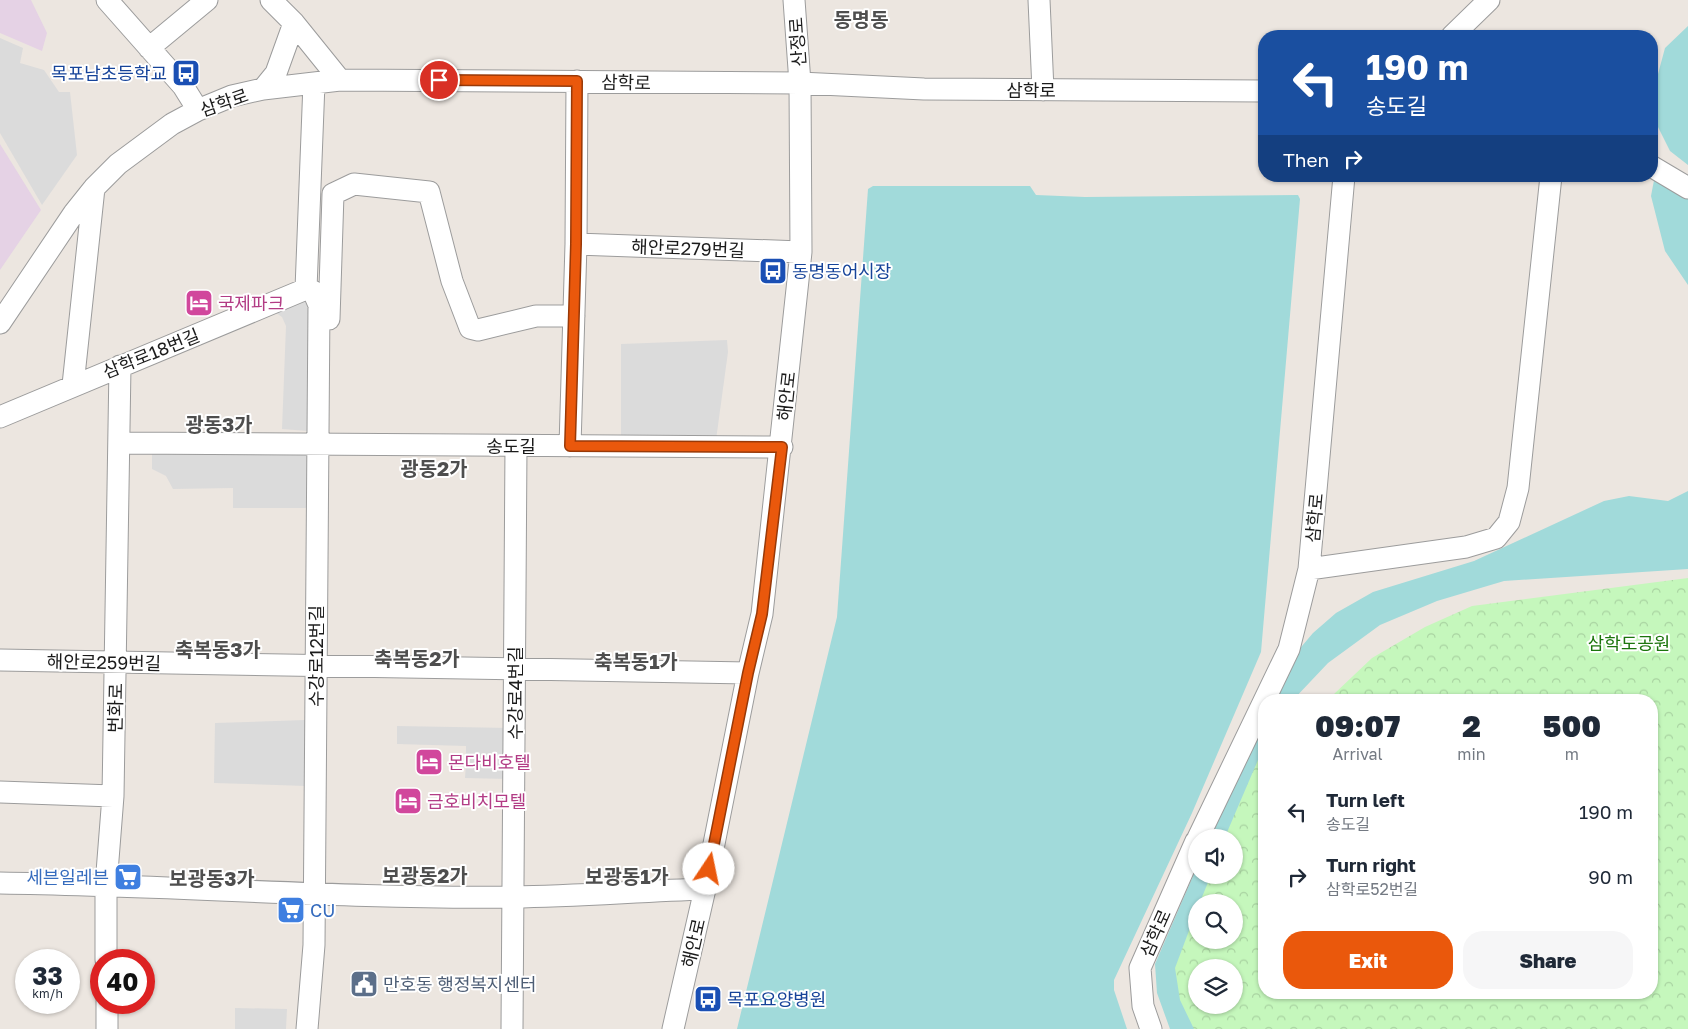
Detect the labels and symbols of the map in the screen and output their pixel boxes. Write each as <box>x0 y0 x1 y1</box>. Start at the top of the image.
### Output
district label: 동명동 <box>833 7 889 31</box>
street label: 산정로 <box>784 16 810 68</box>
bus stop icon: 목포남초등학교 <box>171 58 201 88</box>
pin <box>418 59 460 101</box>
place label: 목포남초등학교 <box>51 62 167 84</box>
street label: 삼학로 <box>601 71 651 93</box>
street label: 삼학로 <box>1006 79 1056 101</box>
street label: 삼학로 <box>197 84 251 120</box>
street label: 해안로279번길 <box>631 235 745 261</box>
bus stop icon: 동명동어시장 <box>758 256 788 286</box>
place label: 동명동어시장 <box>792 260 891 282</box>
hotel icon: 국제파크 <box>184 288 214 318</box>
place label: 국제파크 <box>218 292 284 314</box>
street label: 삼학로18번길 <box>99 324 203 382</box>
street label: 해안로 <box>772 370 800 422</box>
district label: 광동3가 <box>185 412 253 436</box>
street label: 송도길 <box>486 435 536 457</box>
district label: 광동2가 <box>400 456 468 480</box>
street label: 삼학로 <box>1301 492 1327 544</box>
street label: 수강로12번길 <box>305 605 327 707</box>
park label: 삼학도공원 <box>1588 632 1670 654</box>
district label: 축복동3가 <box>175 637 261 661</box>
district label: 축복동2가 <box>374 646 460 670</box>
street label: 수강로4번길 <box>504 646 526 740</box>
district label: 축복동1가 <box>594 649 678 673</box>
street label: 해안로259번길 <box>47 650 161 674</box>
street label: 번화로 <box>104 683 126 733</box>
hotel icon: 몬다비호텔 <box>414 747 444 777</box>
place label: 몬다비호텔 <box>448 751 531 773</box>
hotel icon: 금호비치모텔 <box>393 786 423 816</box>
place label: 금호비치모텔 <box>427 790 526 812</box>
position arrow <box>682 842 734 894</box>
supermarket icon: 세븐일레븐 <box>113 862 143 892</box>
district label: 보광동2가 <box>382 863 468 887</box>
district label: 보광동1가 <box>585 864 669 888</box>
place label: 세븐일레븐 <box>26 866 109 888</box>
district label: 보광동3가 <box>169 866 255 890</box>
supermarket icon: CU <box>276 895 306 925</box>
place label: CU <box>310 899 335 921</box>
street label: 삼학로 <box>1135 906 1175 960</box>
street label: 해안로 <box>677 916 709 970</box>
speed limit sign: 40 <box>90 949 155 1014</box>
public building icon: 만호동 행정복지센터 <box>349 969 379 999</box>
place label: 만호동 행정복지센터 <box>383 973 537 995</box>
bus stop icon: 목포요양병원 <box>693 984 723 1014</box>
place label: 목포요양병원 <box>727 988 826 1010</box>

